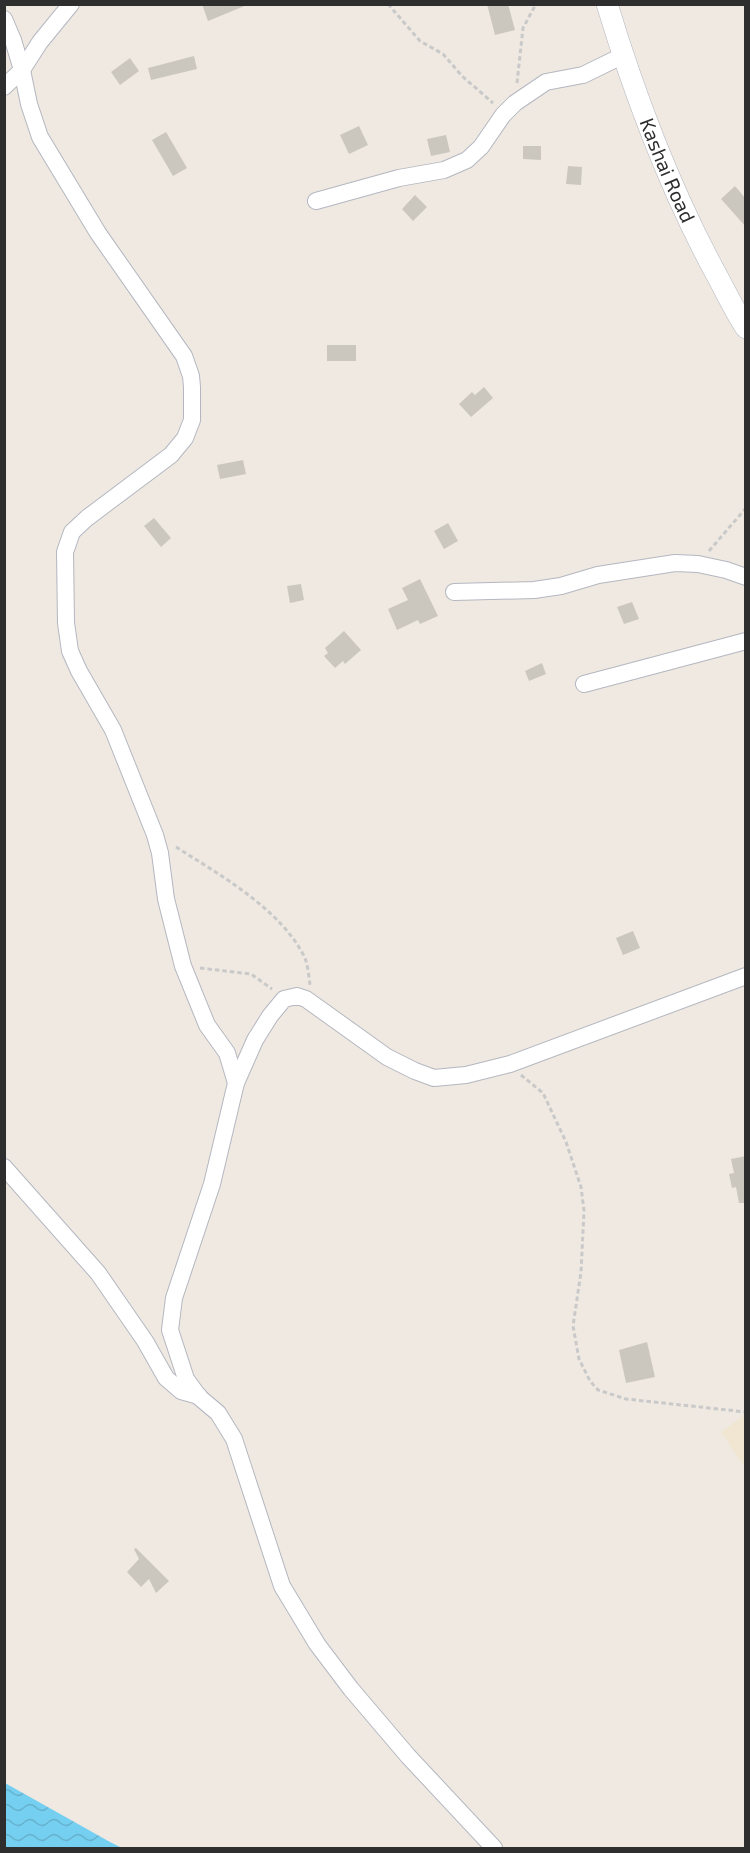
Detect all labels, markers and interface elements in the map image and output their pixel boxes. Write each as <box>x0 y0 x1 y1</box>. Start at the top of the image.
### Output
street label: Kashai Road <box>636 114 701 226</box>

